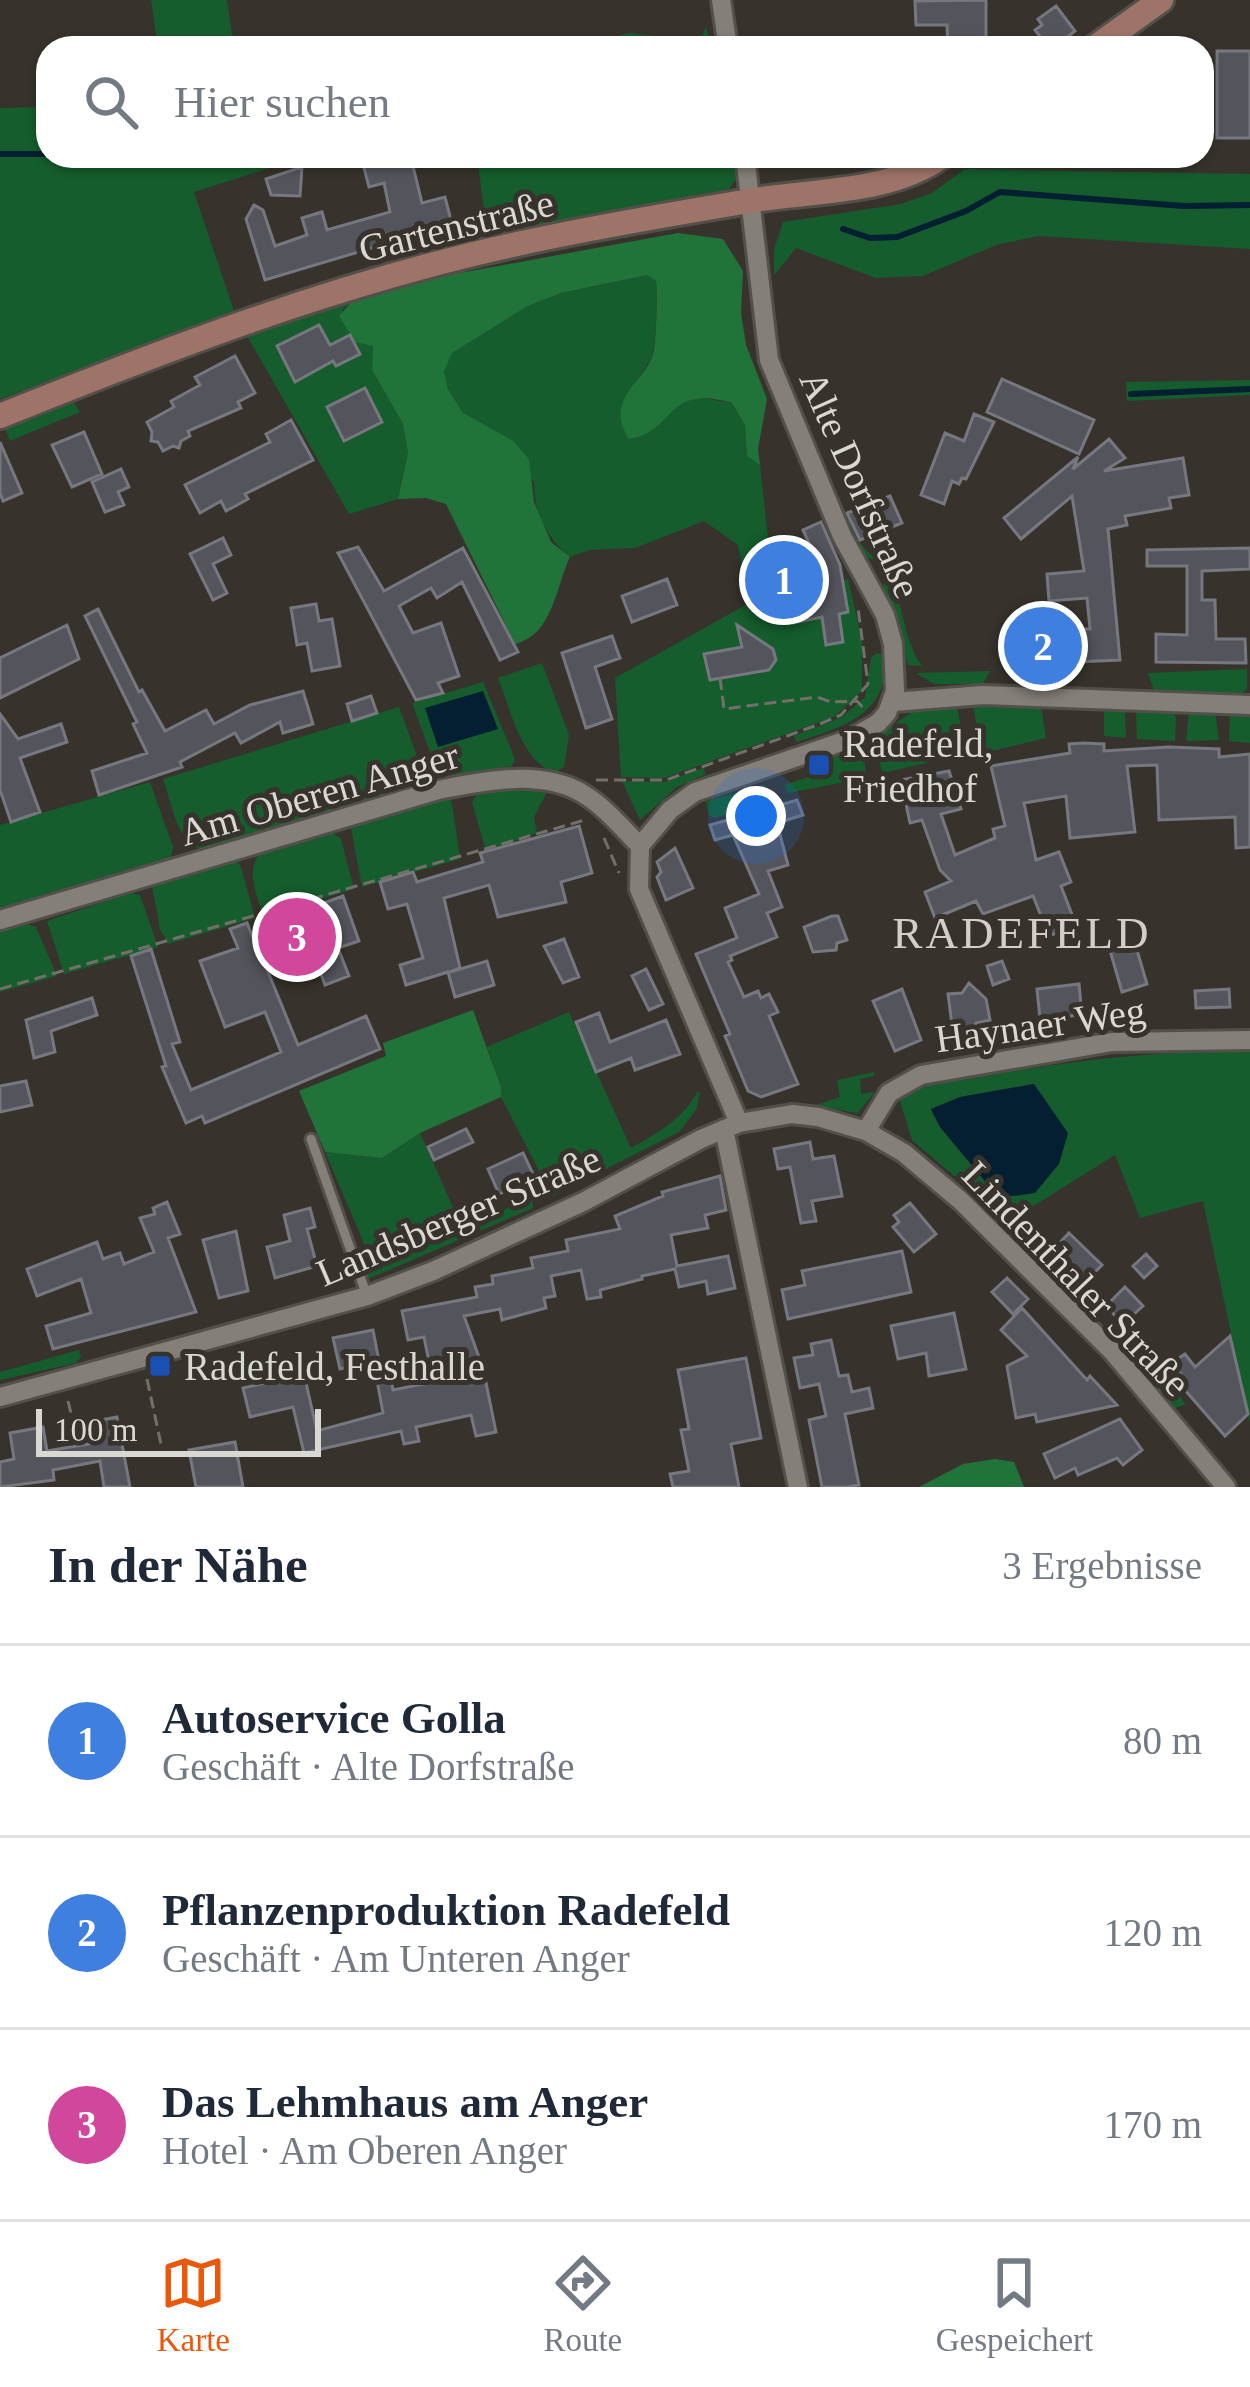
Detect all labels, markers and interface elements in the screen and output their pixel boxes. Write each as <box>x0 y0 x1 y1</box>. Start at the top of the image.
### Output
search box <box>36 36 1214 168</box>
icon: search <box>78 69 144 135</box>
text: Hier suchen <box>174 77 390 127</box>
street label: Gartenstraße <box>354 181 558 270</box>
street label: Alte Dorfstraße <box>791 364 930 604</box>
pin: 1 <box>745 535 823 625</box>
pin: 2 <box>1004 601 1082 691</box>
place label: Radefeld, Friedhof <box>843 722 994 810</box>
street label: Am Oberen Anger <box>175 733 464 855</box>
marker: Radefeld, Friedhof <box>806 752 832 778</box>
your location <box>726 786 786 846</box>
pin: 3 <box>258 892 336 982</box>
district label: RADEFELD <box>893 908 1152 958</box>
street label: Haynaer Weg <box>932 988 1148 1062</box>
street label: Landsberger Straße <box>310 1136 607 1295</box>
street label: Lindenthaler Straße <box>954 1152 1199 1404</box>
place label: Radefeld, Festhalle <box>184 1345 485 1388</box>
marker: Radefeld, Festhalle <box>147 1353 173 1379</box>
scale bar <box>36 1403 321 1456</box>
text: 100 m <box>54 1412 137 1448</box>
text: In der Nähe <box>48 1537 308 1593</box>
text: 3 Ergebnisse <box>1002 1544 1202 1587</box>
text: Autoservice Golla <box>162 1693 506 1743</box>
text: 1 <box>77 1719 97 1762</box>
text: 80 m <box>1123 1719 1202 1762</box>
text: Geschäft · Alte Dorfstraße <box>162 1745 575 1788</box>
text: Pflanzenproduktion Radefeld <box>162 1885 730 1935</box>
text: 2 <box>77 1911 97 1954</box>
text: 120 m <box>1103 1911 1202 1954</box>
text: Geschäft · Am Unteren Anger <box>162 1937 630 1980</box>
text: Das Lehmhaus am Anger <box>162 2077 648 2127</box>
text: 3 <box>77 2103 97 2146</box>
text: 170 m <box>1103 2103 1202 2146</box>
text: Hotel · Am Oberen Anger <box>162 2129 567 2172</box>
tab: Karte <box>157 2250 230 2359</box>
tab: Route <box>543 2250 622 2359</box>
tab: Gespeichert <box>936 2250 1093 2359</box>

